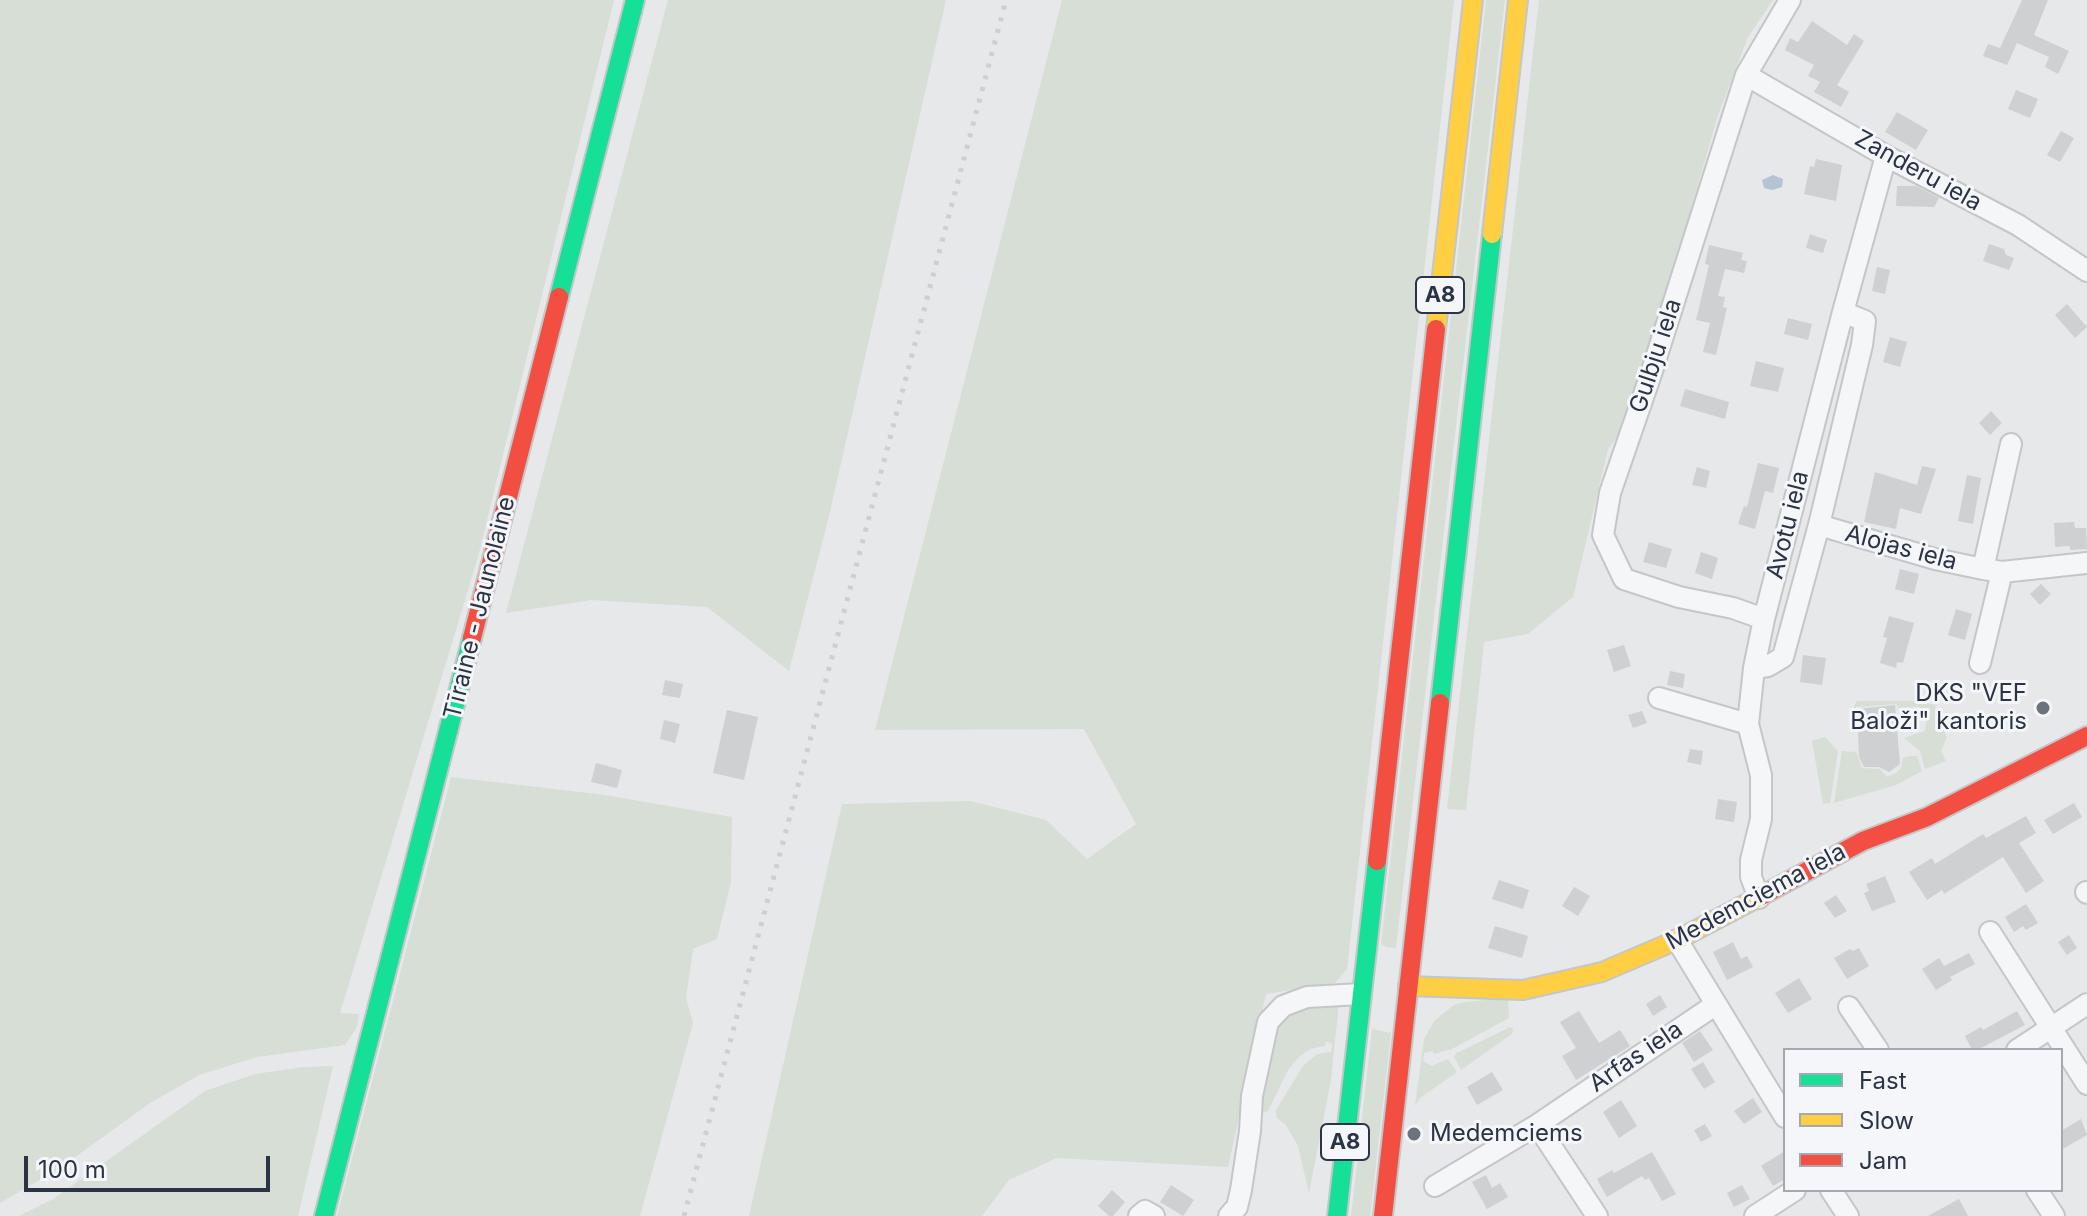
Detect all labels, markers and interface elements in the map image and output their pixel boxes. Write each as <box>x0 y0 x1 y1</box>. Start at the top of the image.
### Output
street label: Zanderu iela <box>1850 124 1986 218</box>
road number: A8 <box>1416 277 1464 313</box>
street label: Gulbju iela <box>1624 295 1688 417</box>
street label: Avotu iela <box>1761 468 1815 582</box>
street label: Tīraine - Jaunolaine <box>438 494 522 722</box>
street label: Alojas iela <box>1842 519 1960 577</box>
place label: DKS "VEF Baloži" kantoris <box>1850 680 2027 736</box>
marker: DKS "VEF Baloži" kantoris <box>2034 699 2052 717</box>
street label: Medemciema iela <box>1661 838 1851 956</box>
street label: Arfas iela <box>1584 1015 1688 1099</box>
legend <box>1783 1048 2063 1192</box>
text: Fast <box>1859 1066 1907 1095</box>
text: Slow <box>1859 1106 1914 1135</box>
place label: Medemciems <box>1430 1120 1583 1148</box>
road number: A8 <box>1321 1124 1369 1160</box>
marker: Medemciems <box>1405 1125 1423 1143</box>
scale bar <box>28 1140 274 1190</box>
text: Jam <box>1859 1146 1907 1175</box>
text: 100 m <box>38 1155 106 1184</box>

